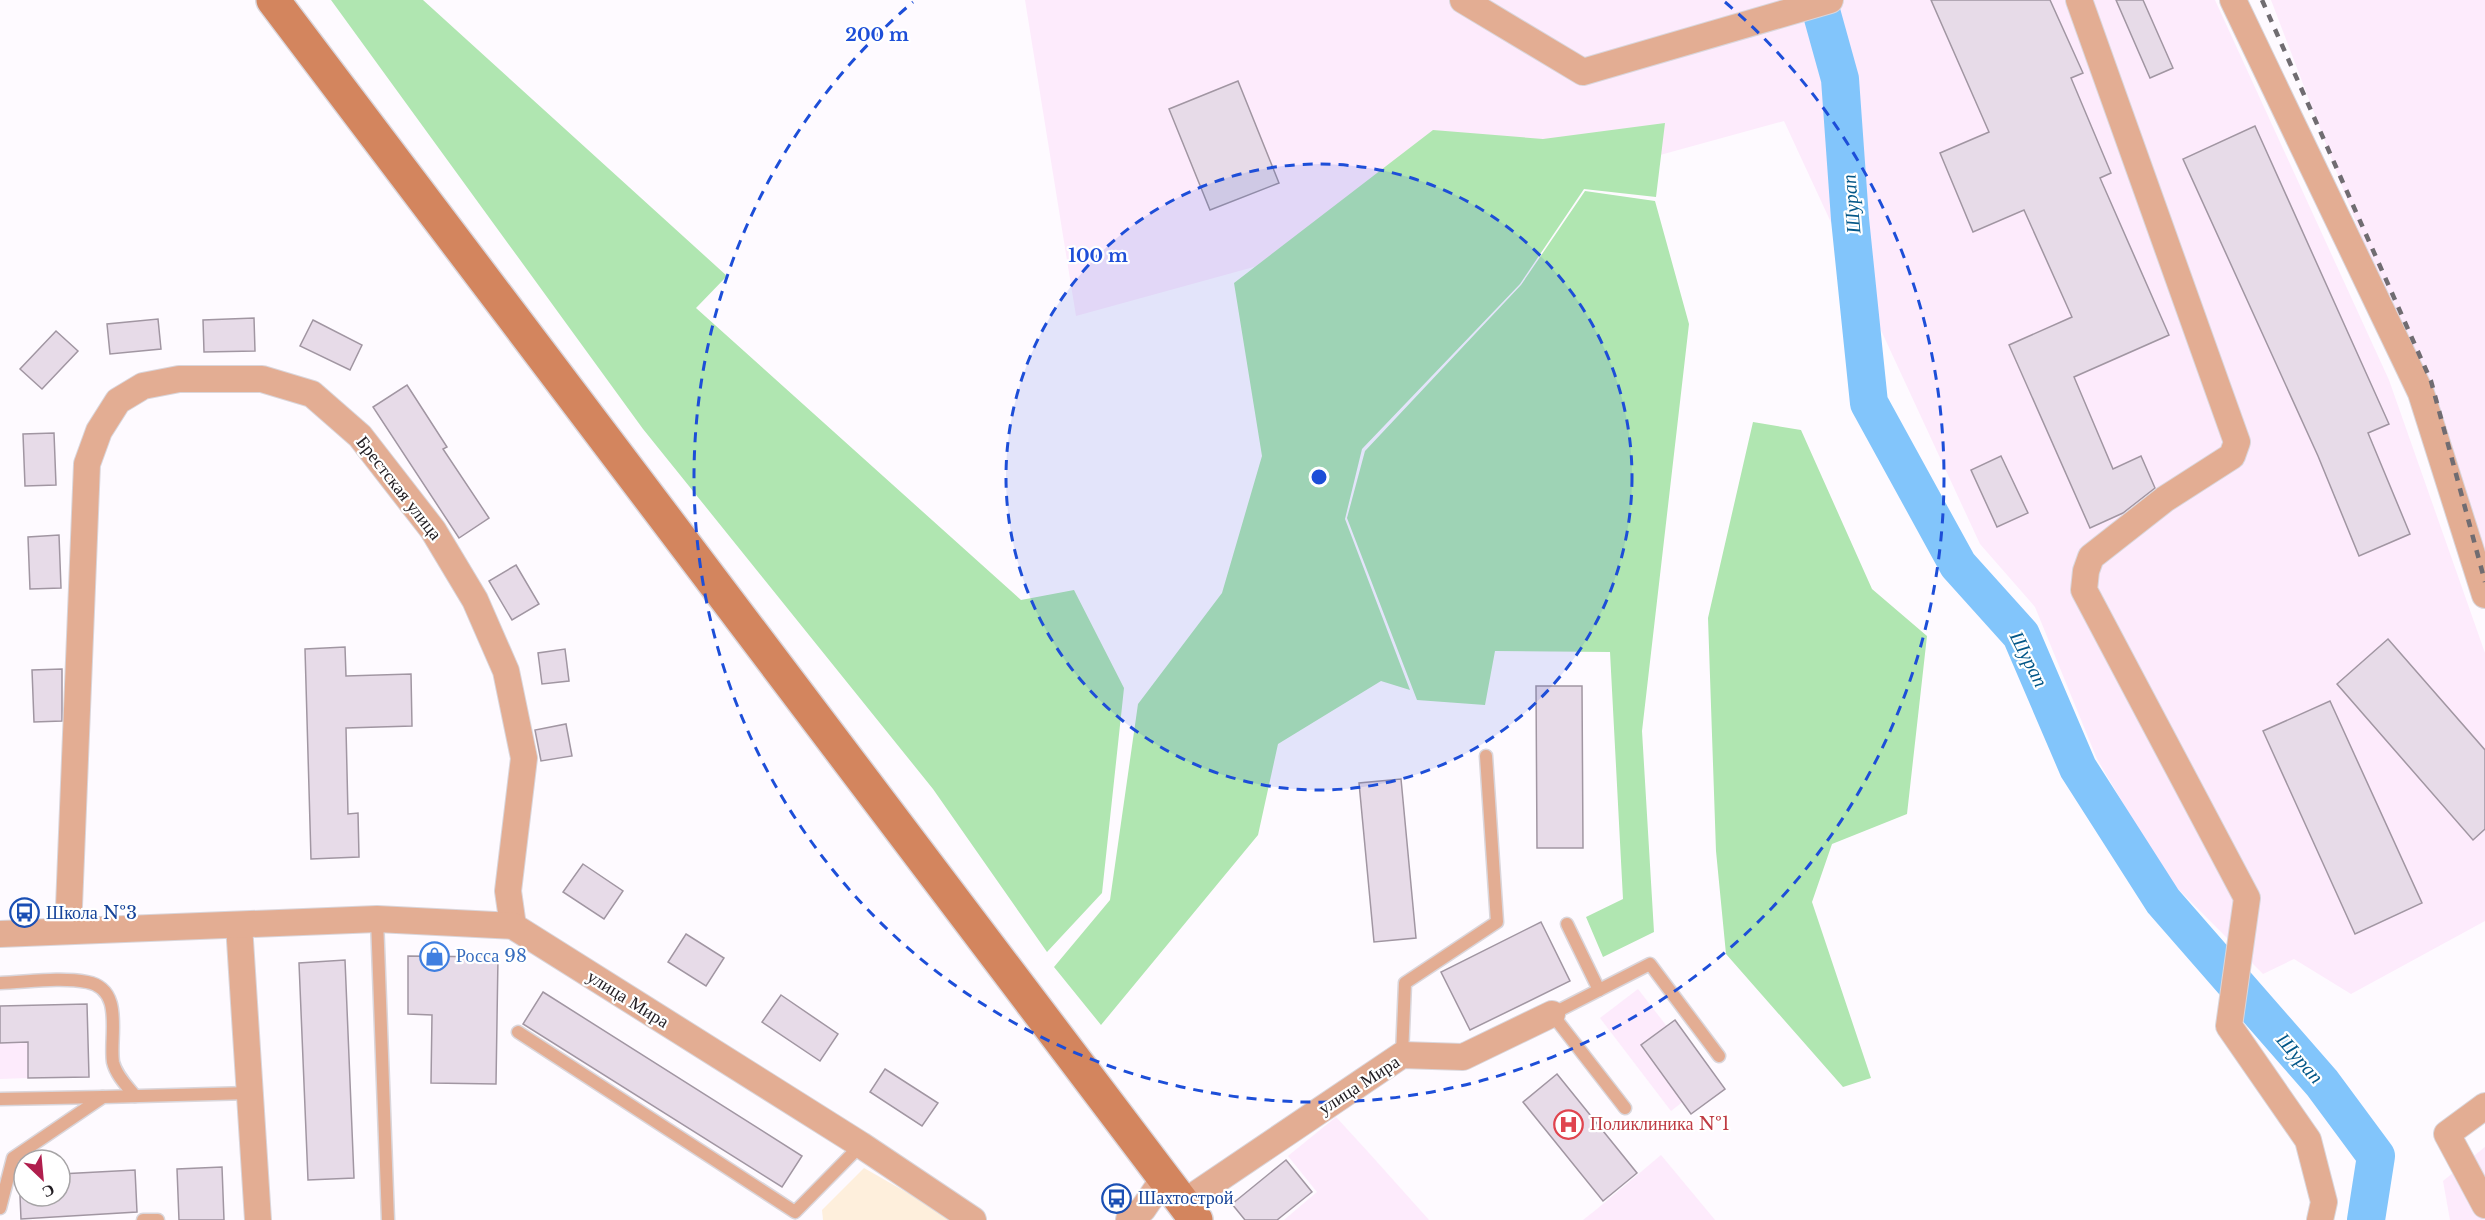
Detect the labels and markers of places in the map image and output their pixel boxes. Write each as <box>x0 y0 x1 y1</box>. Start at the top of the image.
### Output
centre of rings <box>1309 467 1329 487</box>
bus stop icon: Школа №3 <box>9 897 41 929</box>
place label: Школа №3 <box>46 902 137 924</box>
shop icon: Росса 98 <box>419 940 451 972</box>
place label: Росса 98 <box>456 945 527 967</box>
hospital icon: Поликлиника №1 <box>1553 1108 1585 1140</box>
place label: Поликлиника №1 <box>1590 1113 1730 1135</box>
bus stop icon: Шахтострой <box>1101 1182 1133 1214</box>
place label: Шахтострой <box>1138 1187 1234 1209</box>

